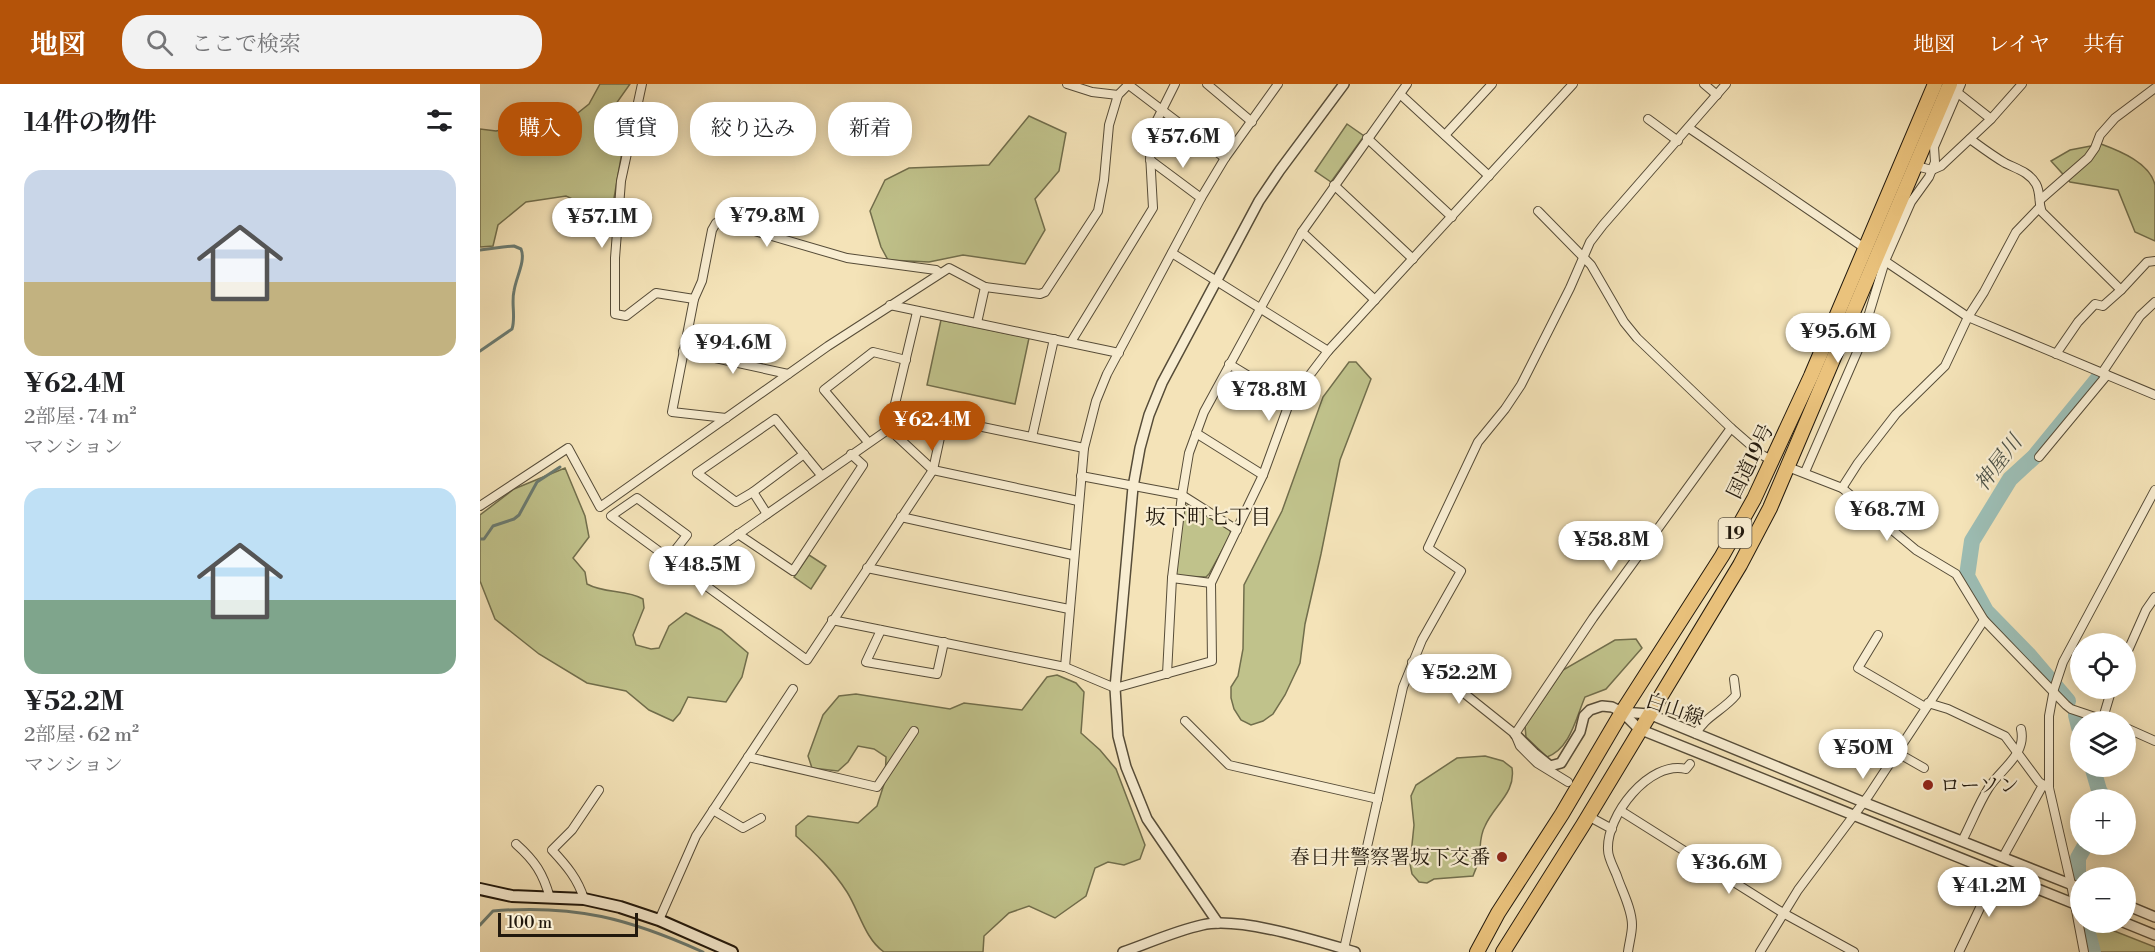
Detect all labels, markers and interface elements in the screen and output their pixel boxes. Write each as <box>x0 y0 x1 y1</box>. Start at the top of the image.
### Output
search box <box>122 15 542 69</box>
icon: search <box>143 26 176 59</box>
text: 地図 <box>30 28 86 63</box>
text: ここで検索 <box>191 31 301 58</box>
text: 地図 <box>1913 32 1955 58</box>
text: レイヤ <box>1988 32 2050 58</box>
text: 共有 <box>2083 32 2125 58</box>
chip: 購入 <box>498 102 582 156</box>
chip: 賃貸 <box>594 102 678 156</box>
chip: 絞り込み <box>690 102 816 156</box>
chip: 新着 <box>828 102 912 156</box>
icon: filters <box>423 104 456 137</box>
text: 14件の物件 <box>24 107 157 139</box>
pin: ¥57.6M <box>1134 118 1232 169</box>
text: ¥57.6M <box>1146 125 1220 150</box>
pin: ¥79.8M <box>718 197 816 248</box>
pin: ¥57.1M <box>553 198 651 249</box>
text: ¥79.8M <box>729 204 805 229</box>
text: ¥57.1M <box>566 205 638 230</box>
icon: home <box>186 209 294 317</box>
pin: ¥95.6M <box>1789 313 1887 364</box>
text: ¥95.6M <box>1800 320 1876 345</box>
pin: ¥94.6M <box>684 324 782 375</box>
text: ¥94.6M <box>694 331 772 356</box>
text: ¥62.4M <box>24 368 125 400</box>
pin: ¥78.8M <box>1220 371 1318 422</box>
text: ¥78.8M <box>1231 378 1307 403</box>
pin: ¥62.4M <box>883 401 981 452</box>
text: 2部屋 · 74 m² <box>24 405 136 430</box>
text: ¥62.4M <box>893 408 971 433</box>
street label: 国道19号 <box>1723 420 1780 503</box>
water label: 神屋川 <box>1969 429 2029 497</box>
text: マンション <box>24 435 123 460</box>
pin: ¥68.7M <box>1838 491 1936 542</box>
text: ¥68.7M <box>1849 498 1925 523</box>
district label: 坂下町七丁目 <box>1145 505 1271 531</box>
road number: 19 <box>1718 518 1752 548</box>
pin: ¥58.8M <box>1562 521 1660 572</box>
icon: home <box>186 527 294 635</box>
text: ¥58.8M <box>1572 528 1650 553</box>
pin: ¥48.5M <box>653 546 751 597</box>
text: ¥48.5M <box>663 553 741 578</box>
map controls <box>2070 633 2136 933</box>
button: locate <box>2070 633 2136 699</box>
pin: ¥52.2M <box>1410 654 1508 705</box>
text: ¥52.2M <box>1421 661 1497 686</box>
text: ¥52.2M <box>24 686 124 718</box>
street label: 白山線 <box>1642 689 1707 732</box>
button: layers <box>2070 711 2136 777</box>
text: 2部屋 · 62 m² <box>24 723 139 748</box>
pin: ¥50M <box>1827 729 1899 780</box>
text: ¥50M <box>1833 736 1893 761</box>
text: マンション <box>24 753 123 778</box>
place label: ローソン <box>1940 774 2019 799</box>
marker: ローソン <box>1921 778 1935 792</box>
button: + <box>2070 789 2136 855</box>
pin: ¥36.6M <box>1680 844 1778 895</box>
place label: 春日井警察署坂下交番 <box>1290 846 1490 871</box>
marker: 春日井警察署坂下交番 <box>1495 850 1509 864</box>
text: ¥36.6M <box>1691 851 1767 876</box>
pin: ¥41.2M <box>1940 867 2038 918</box>
button: − <box>2070 867 2136 933</box>
text: ¥41.2M <box>1952 874 2026 899</box>
scale bar <box>498 910 638 938</box>
text: 100 m <box>507 913 552 933</box>

